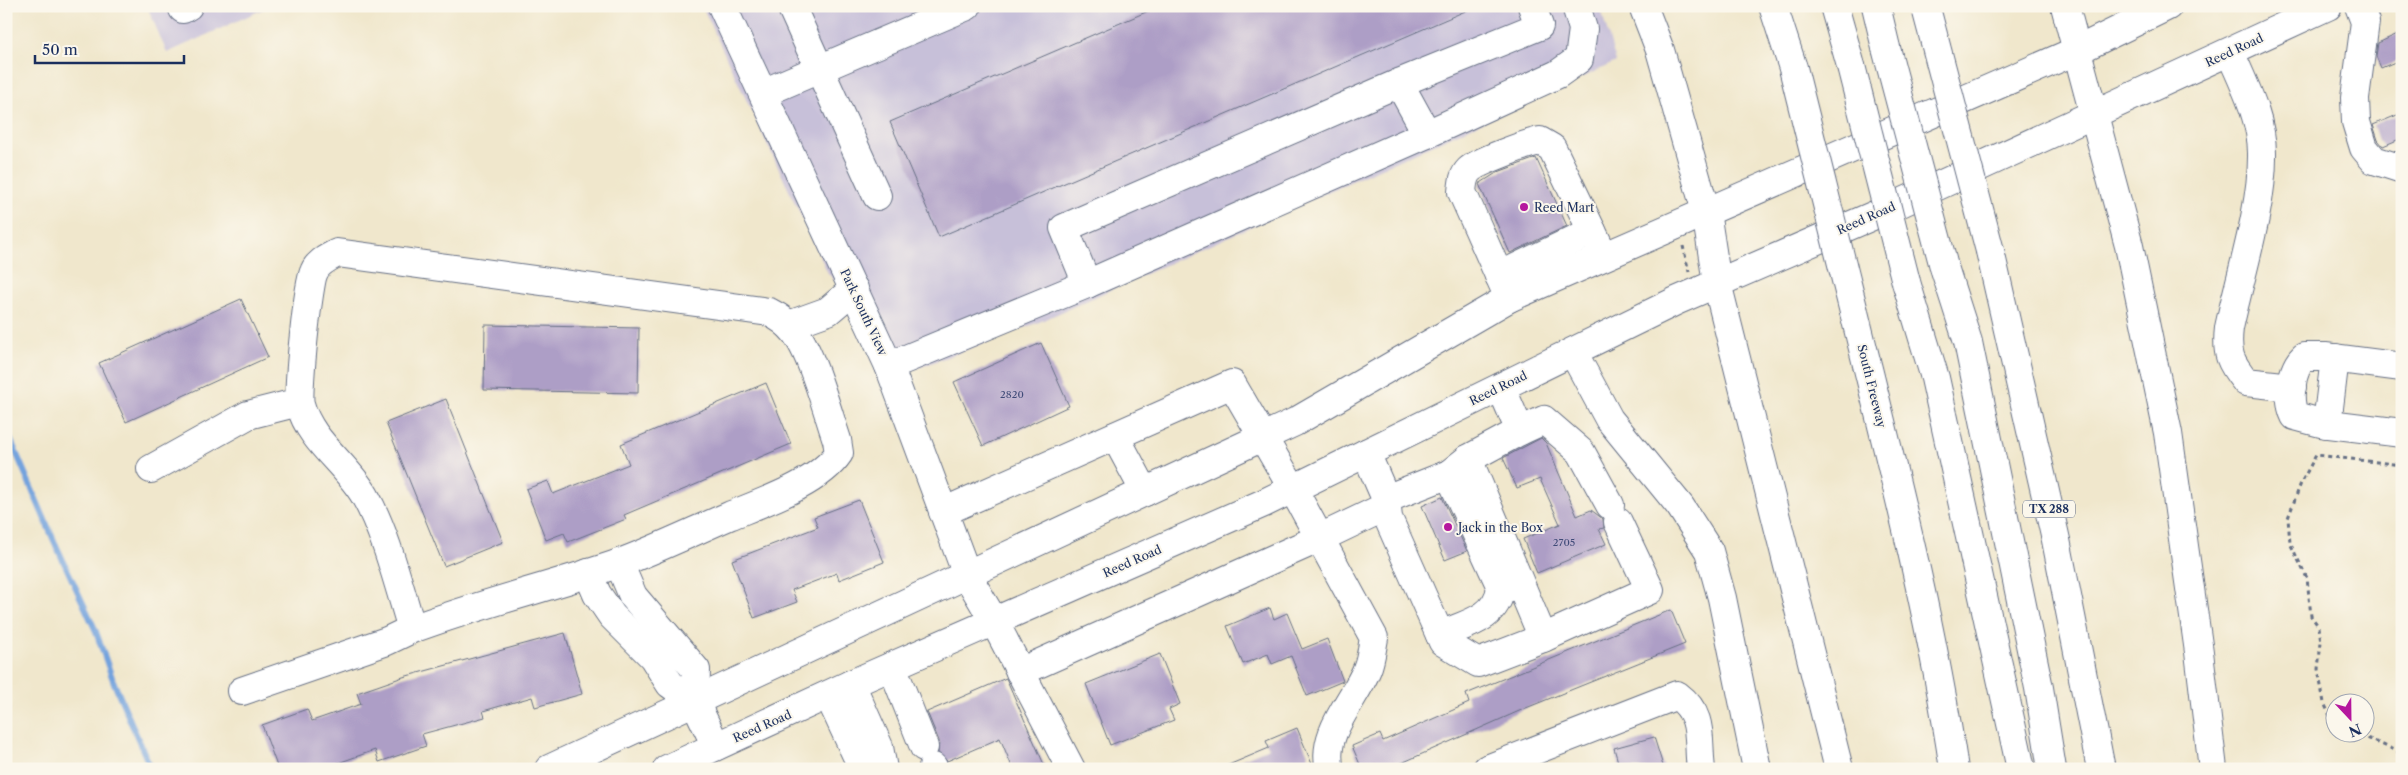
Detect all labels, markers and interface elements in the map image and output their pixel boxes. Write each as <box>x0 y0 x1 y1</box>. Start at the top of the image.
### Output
street label: Reed Road <box>2203 30 2266 70</box>
scale bar <box>35 32 184 64</box>
text: 50 m <box>42 40 78 59</box>
street label: Reed Road <box>1834 198 1898 238</box>
place label: Reed Mart <box>1534 200 1595 215</box>
marker: Reed Mart <box>1518 201 1530 213</box>
street label: Park South View <box>837 266 891 359</box>
street label: South Freeway <box>1854 343 1890 429</box>
street label: Reed Road <box>1467 367 1530 408</box>
house number: 2820 <box>1000 388 1024 401</box>
road number: TX 288 <box>2023 500 2075 518</box>
place label: Jack in the Box <box>1456 520 1543 535</box>
marker: Jack in the Box <box>1442 521 1454 533</box>
house number: 2705 <box>1553 536 1575 549</box>
street label: Reed Road <box>1100 541 1164 581</box>
north arrow <box>2326 692 2376 742</box>
street label: Reed Road <box>730 706 794 746</box>
text: N <box>2346 719 2364 741</box>

